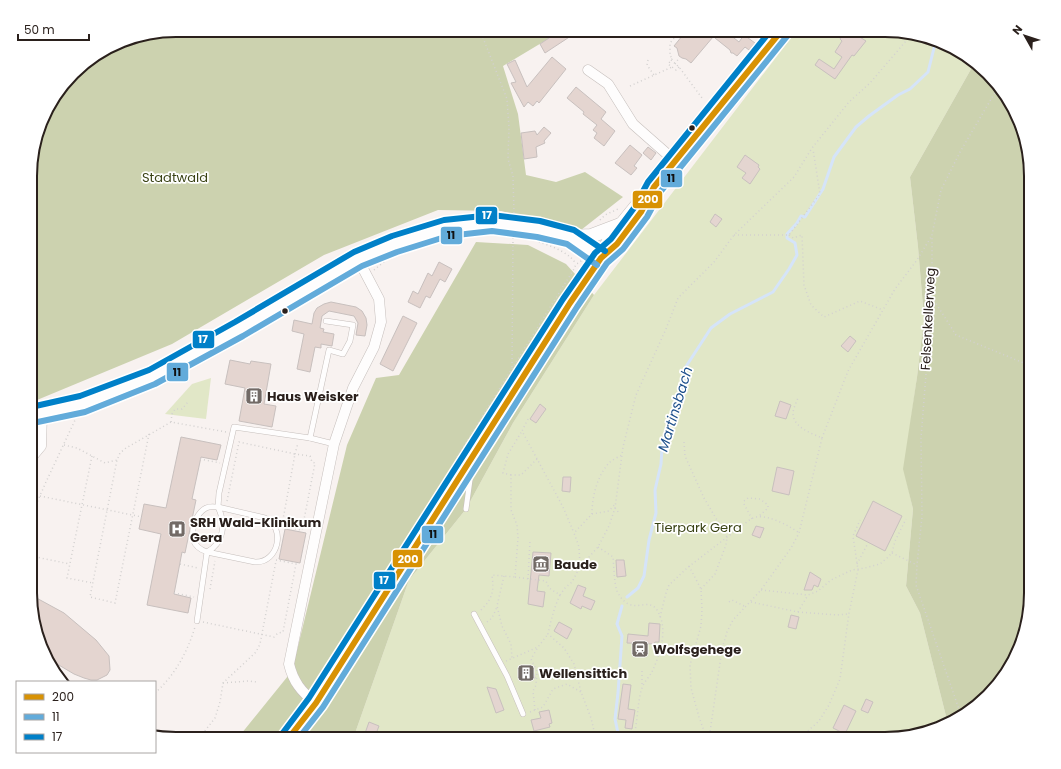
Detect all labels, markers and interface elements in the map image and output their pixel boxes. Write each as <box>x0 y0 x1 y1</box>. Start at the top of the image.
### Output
scale bar <box>18 16 89 42</box>
north arrow <box>1005 16 1045 56</box>
text: 50 m <box>24 21 55 38</box>
text: N <box>1008 21 1026 38</box>
unlabelled marker <box>687 123 697 133</box>
park label: Stadtwald <box>142 168 208 187</box>
line badge: 11 <box>660 169 683 188</box>
text: 11 <box>667 170 675 186</box>
line badge: 200 <box>632 190 663 209</box>
text: 200 <box>638 191 658 207</box>
line badge: 17 <box>475 206 498 225</box>
text: 17 <box>482 207 492 223</box>
line badge: 11 <box>440 226 463 245</box>
text: 11 <box>447 227 455 243</box>
street label: Felsenkellerweg <box>916 267 940 371</box>
unlabelled marker <box>280 306 290 316</box>
line badge: 17 <box>192 330 215 349</box>
text: 17 <box>198 331 208 347</box>
line badge: 11 <box>166 362 189 382</box>
text: 11 <box>173 364 181 380</box>
water label: Martinsbach <box>653 364 697 454</box>
building icon: Haus Weisker <box>244 386 264 406</box>
place label: Haus Weisker <box>267 387 359 406</box>
place label: SRH Wald-Klinikum Gera <box>190 513 322 547</box>
park label: Tierpark Gera <box>654 518 742 537</box>
hospital icon: SRH Wald-Klinikum Gera <box>167 519 187 539</box>
line badge: 11 <box>421 525 444 544</box>
text: 11 <box>429 526 437 542</box>
line badge: 200 <box>392 549 423 568</box>
text: 200 <box>398 551 418 567</box>
museum icon: Baude <box>531 554 551 574</box>
place label: Baude <box>554 555 597 574</box>
line badge: 17 <box>373 571 396 590</box>
text: 17 <box>379 572 389 588</box>
station icon: Wolfsgehege <box>630 639 650 659</box>
place label: Wolfsgehege <box>653 640 741 659</box>
building icon: Wellensittich <box>516 663 536 683</box>
place label: Wellensittich <box>539 664 627 683</box>
legend <box>16 681 156 753</box>
text: 200 <box>52 688 74 705</box>
text: 11 <box>52 708 60 725</box>
text: 17 <box>52 728 63 745</box>

